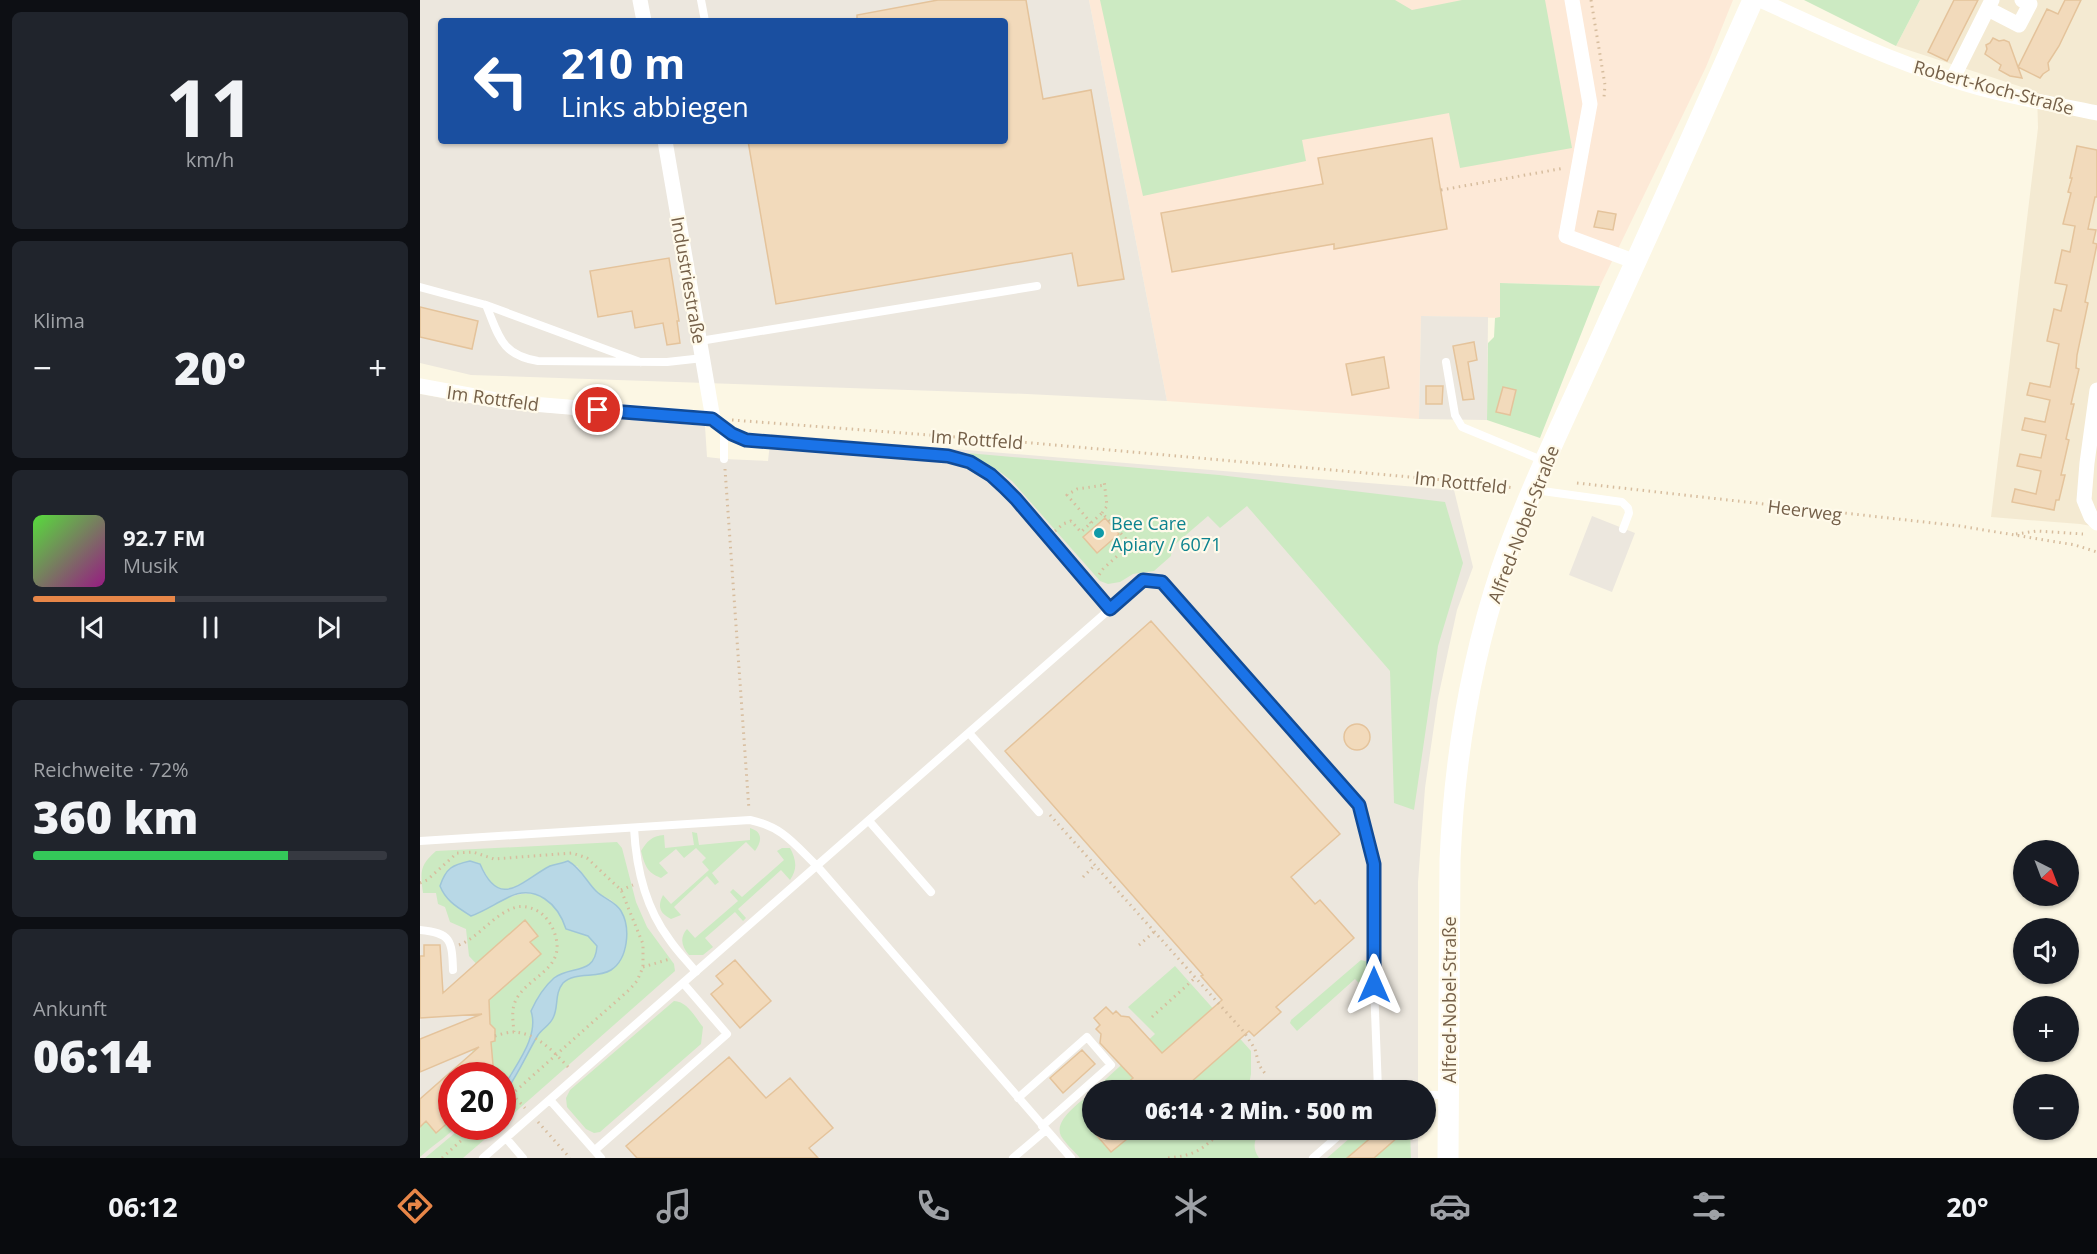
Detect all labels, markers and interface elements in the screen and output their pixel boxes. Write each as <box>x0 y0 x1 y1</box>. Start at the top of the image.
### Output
text: 210 m <box>561 34 685 91</box>
icon: left <box>462 42 540 120</box>
text: 11 <box>165 54 255 160</box>
street label: Robert-Koch-Straße <box>1911 54 2077 120</box>
text: Links abbiegen <box>561 88 749 125</box>
text: km/h <box>186 146 234 173</box>
street label: Industriestraße <box>666 214 712 346</box>
text: Klima <box>33 307 85 334</box>
text: 20° <box>174 337 246 398</box>
text: − <box>33 345 52 390</box>
text: + <box>368 345 387 390</box>
street label: Im Rottfeld <box>445 380 541 416</box>
pin <box>572 384 623 435</box>
icon: arrive <box>581 393 614 426</box>
street label: Im Rottfeld <box>930 424 1024 454</box>
street label: Alfred-Nobel-Straße <box>1482 442 1564 606</box>
street label: Im Rottfeld <box>1414 465 1508 499</box>
street label: Heerweg <box>1766 494 1844 526</box>
place label: Bee Care Apiary / 6071 <box>1111 511 1221 556</box>
text: 92.7 FM <box>123 522 206 552</box>
marker: Bee Care Apiary / 6071 <box>1092 526 1106 540</box>
text: Musik <box>123 552 178 579</box>
icon: previous <box>76 611 109 644</box>
icon: pause <box>194 611 227 644</box>
icon: next <box>312 611 345 644</box>
text: Reichweite · 72% <box>33 756 189 783</box>
text: 360 km <box>33 786 198 847</box>
north arrow <box>2013 840 2079 906</box>
map controls <box>2013 840 2079 1140</box>
street label: Alfred-Nobel-Straße <box>1437 916 1461 1084</box>
button: sound <box>2013 918 2079 984</box>
position arrow <box>1342 953 1406 1017</box>
text: Ankunft <box>33 995 107 1022</box>
button: + <box>2013 996 2079 1062</box>
text: 06:14 <box>33 1025 151 1086</box>
speed limit sign: 20 <box>438 1062 516 1140</box>
button: − <box>2013 1074 2079 1140</box>
text: 06:14 · 2 Min. · 500 m <box>1145 1095 1373 1125</box>
icon: directions <box>394 1185 436 1227</box>
icon: music <box>653 1185 695 1227</box>
icon: phone <box>912 1185 954 1227</box>
icon: climate <box>1170 1185 1212 1227</box>
icon: car <box>1429 1185 1471 1227</box>
icon: filters <box>1688 1185 1730 1227</box>
text: 06:12 <box>108 1188 178 1225</box>
text: 20° <box>1946 1188 1989 1225</box>

